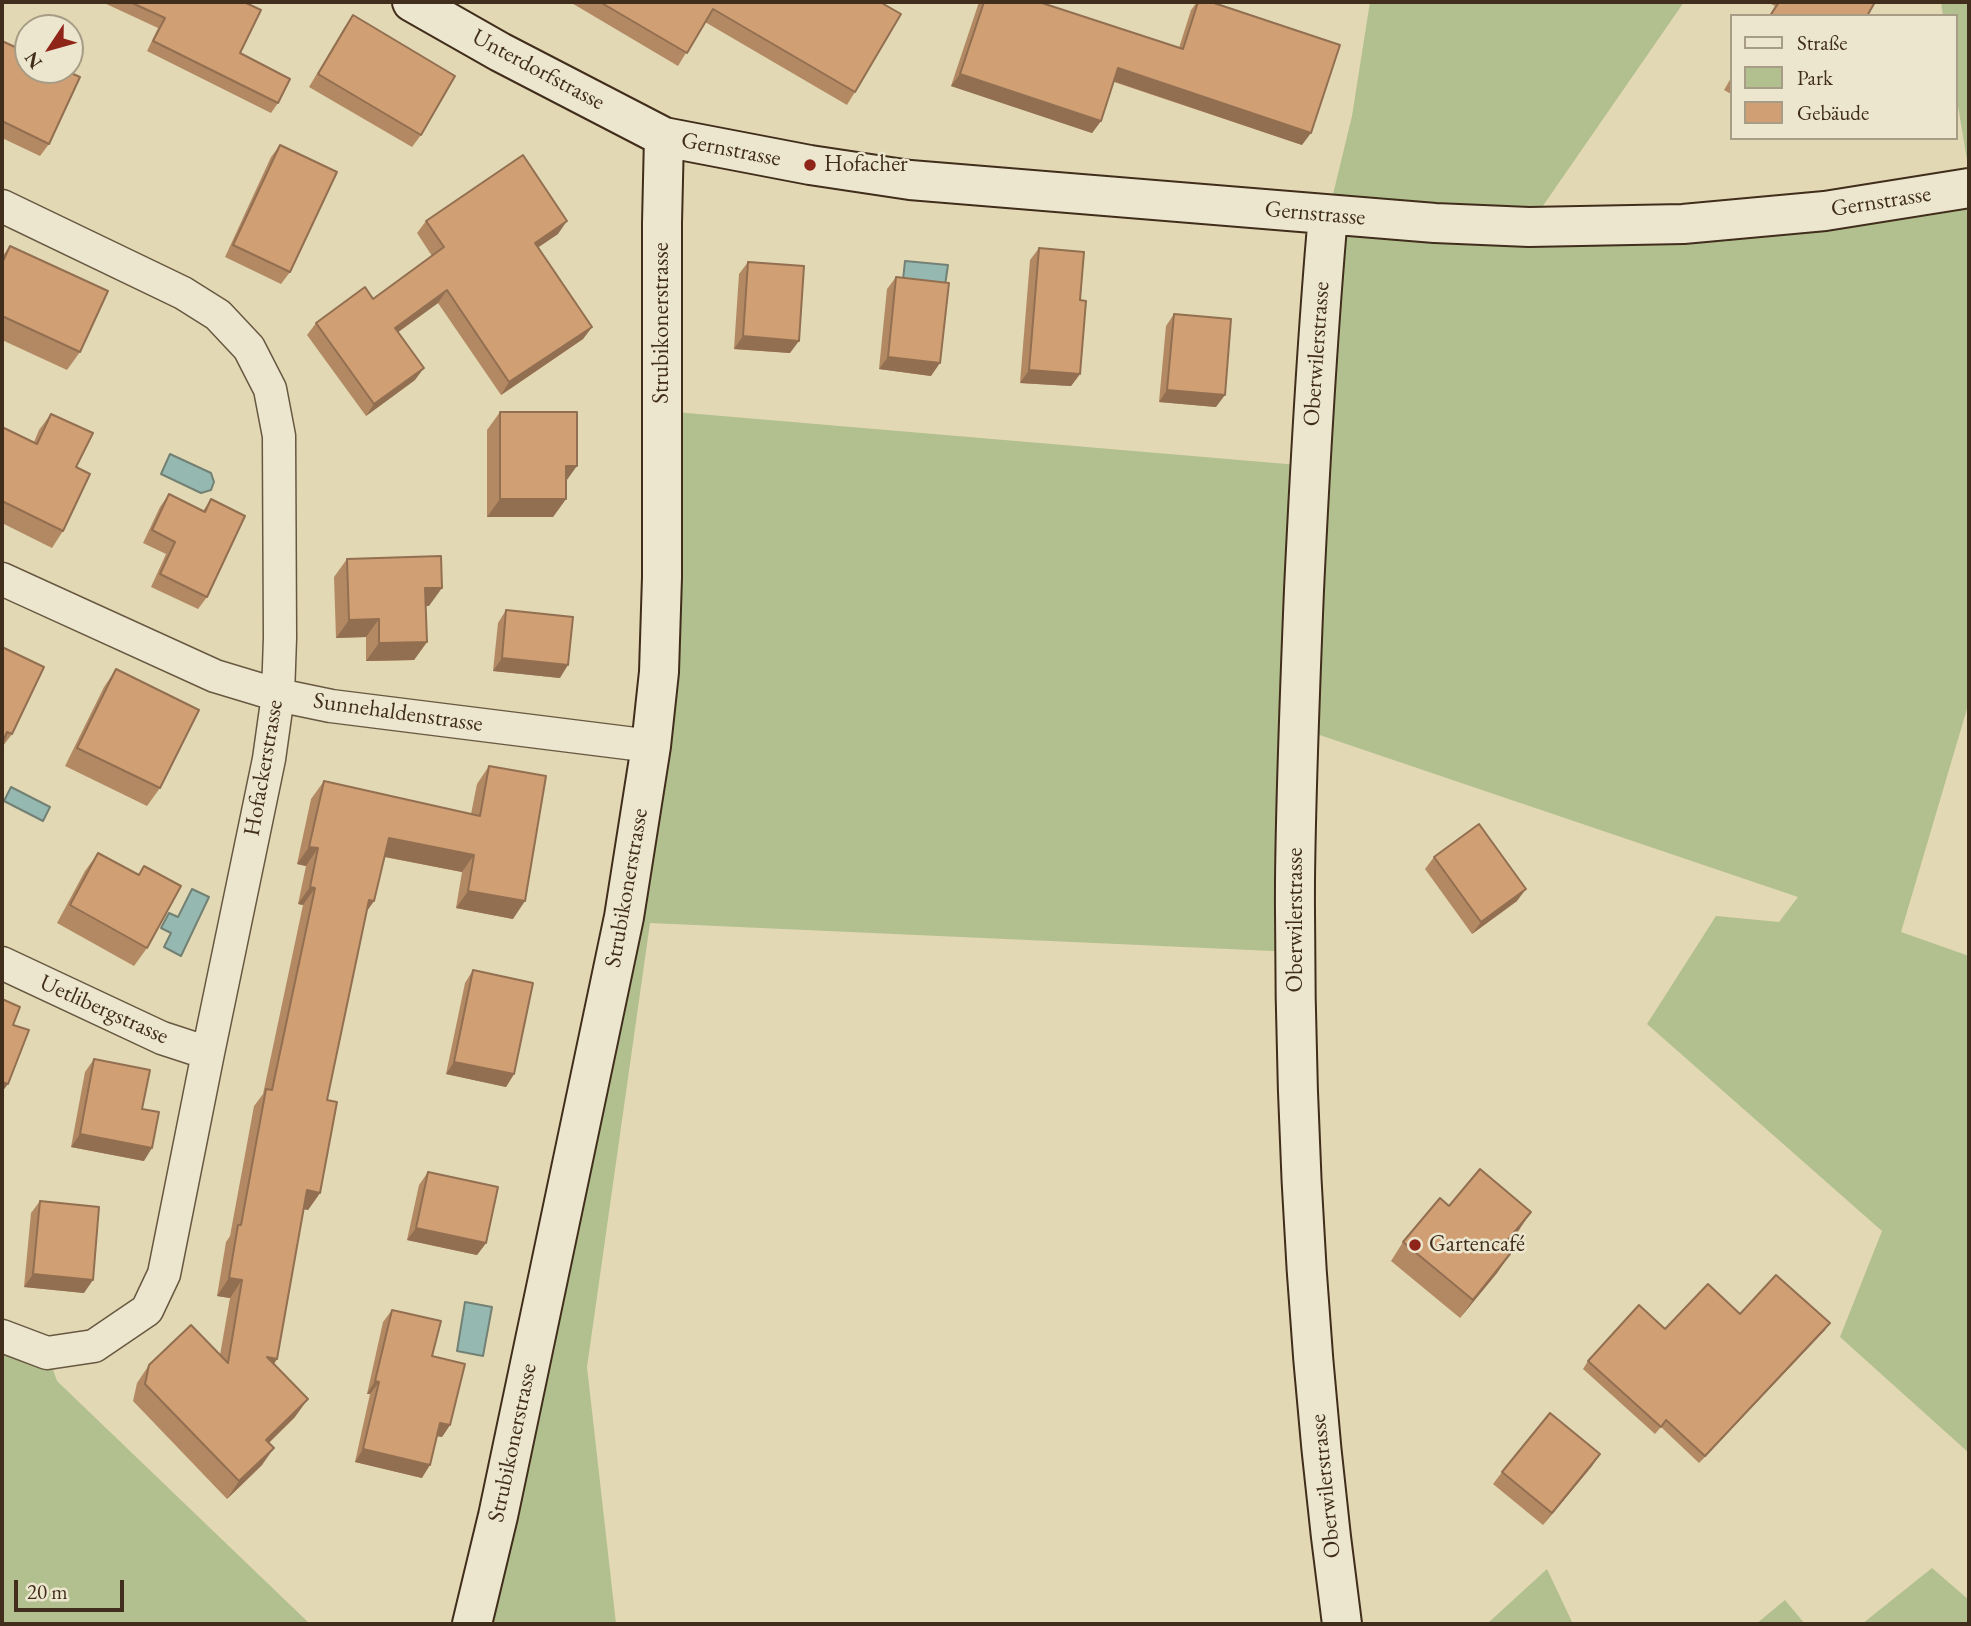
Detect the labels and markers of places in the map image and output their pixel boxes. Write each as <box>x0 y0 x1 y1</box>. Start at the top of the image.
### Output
place label: Hofacher <box>824 151 908 179</box>
marker: Hofacher <box>802 157 818 173</box>
place label: Gartencafé <box>1429 1231 1525 1259</box>
marker: Gartencafé <box>1407 1237 1423 1253</box>

